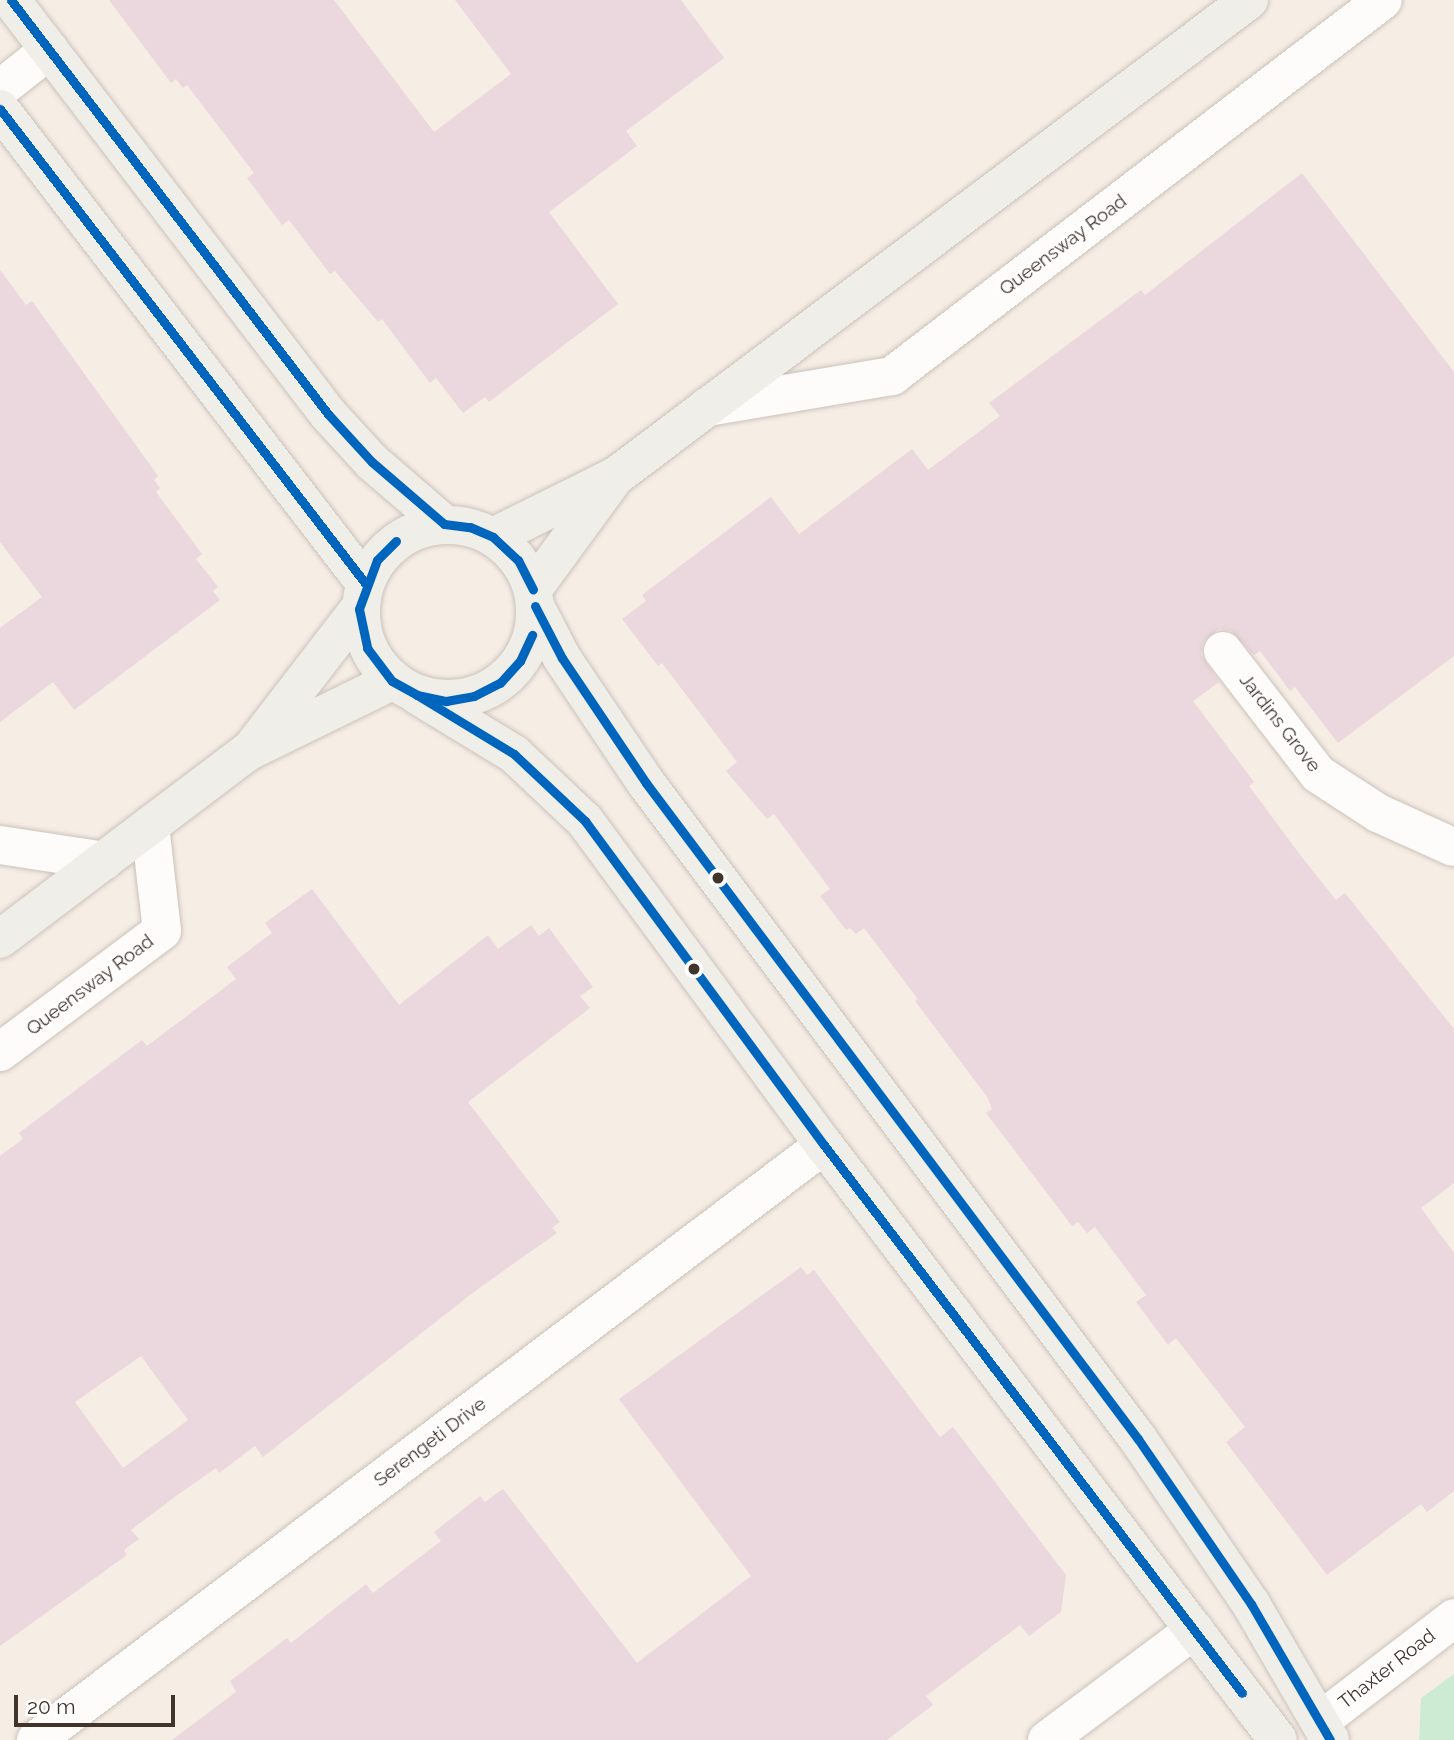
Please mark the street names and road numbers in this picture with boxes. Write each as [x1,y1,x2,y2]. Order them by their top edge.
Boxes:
street label: Queensway Road [995,190,1131,300]
street label: Jardins Grove [1234,669,1326,777]
street label: Queensway Road [22,930,158,1040]
street label: Serengeti Drive [369,1392,491,1492]
street label: Thaxter Road [1334,1624,1440,1714]

